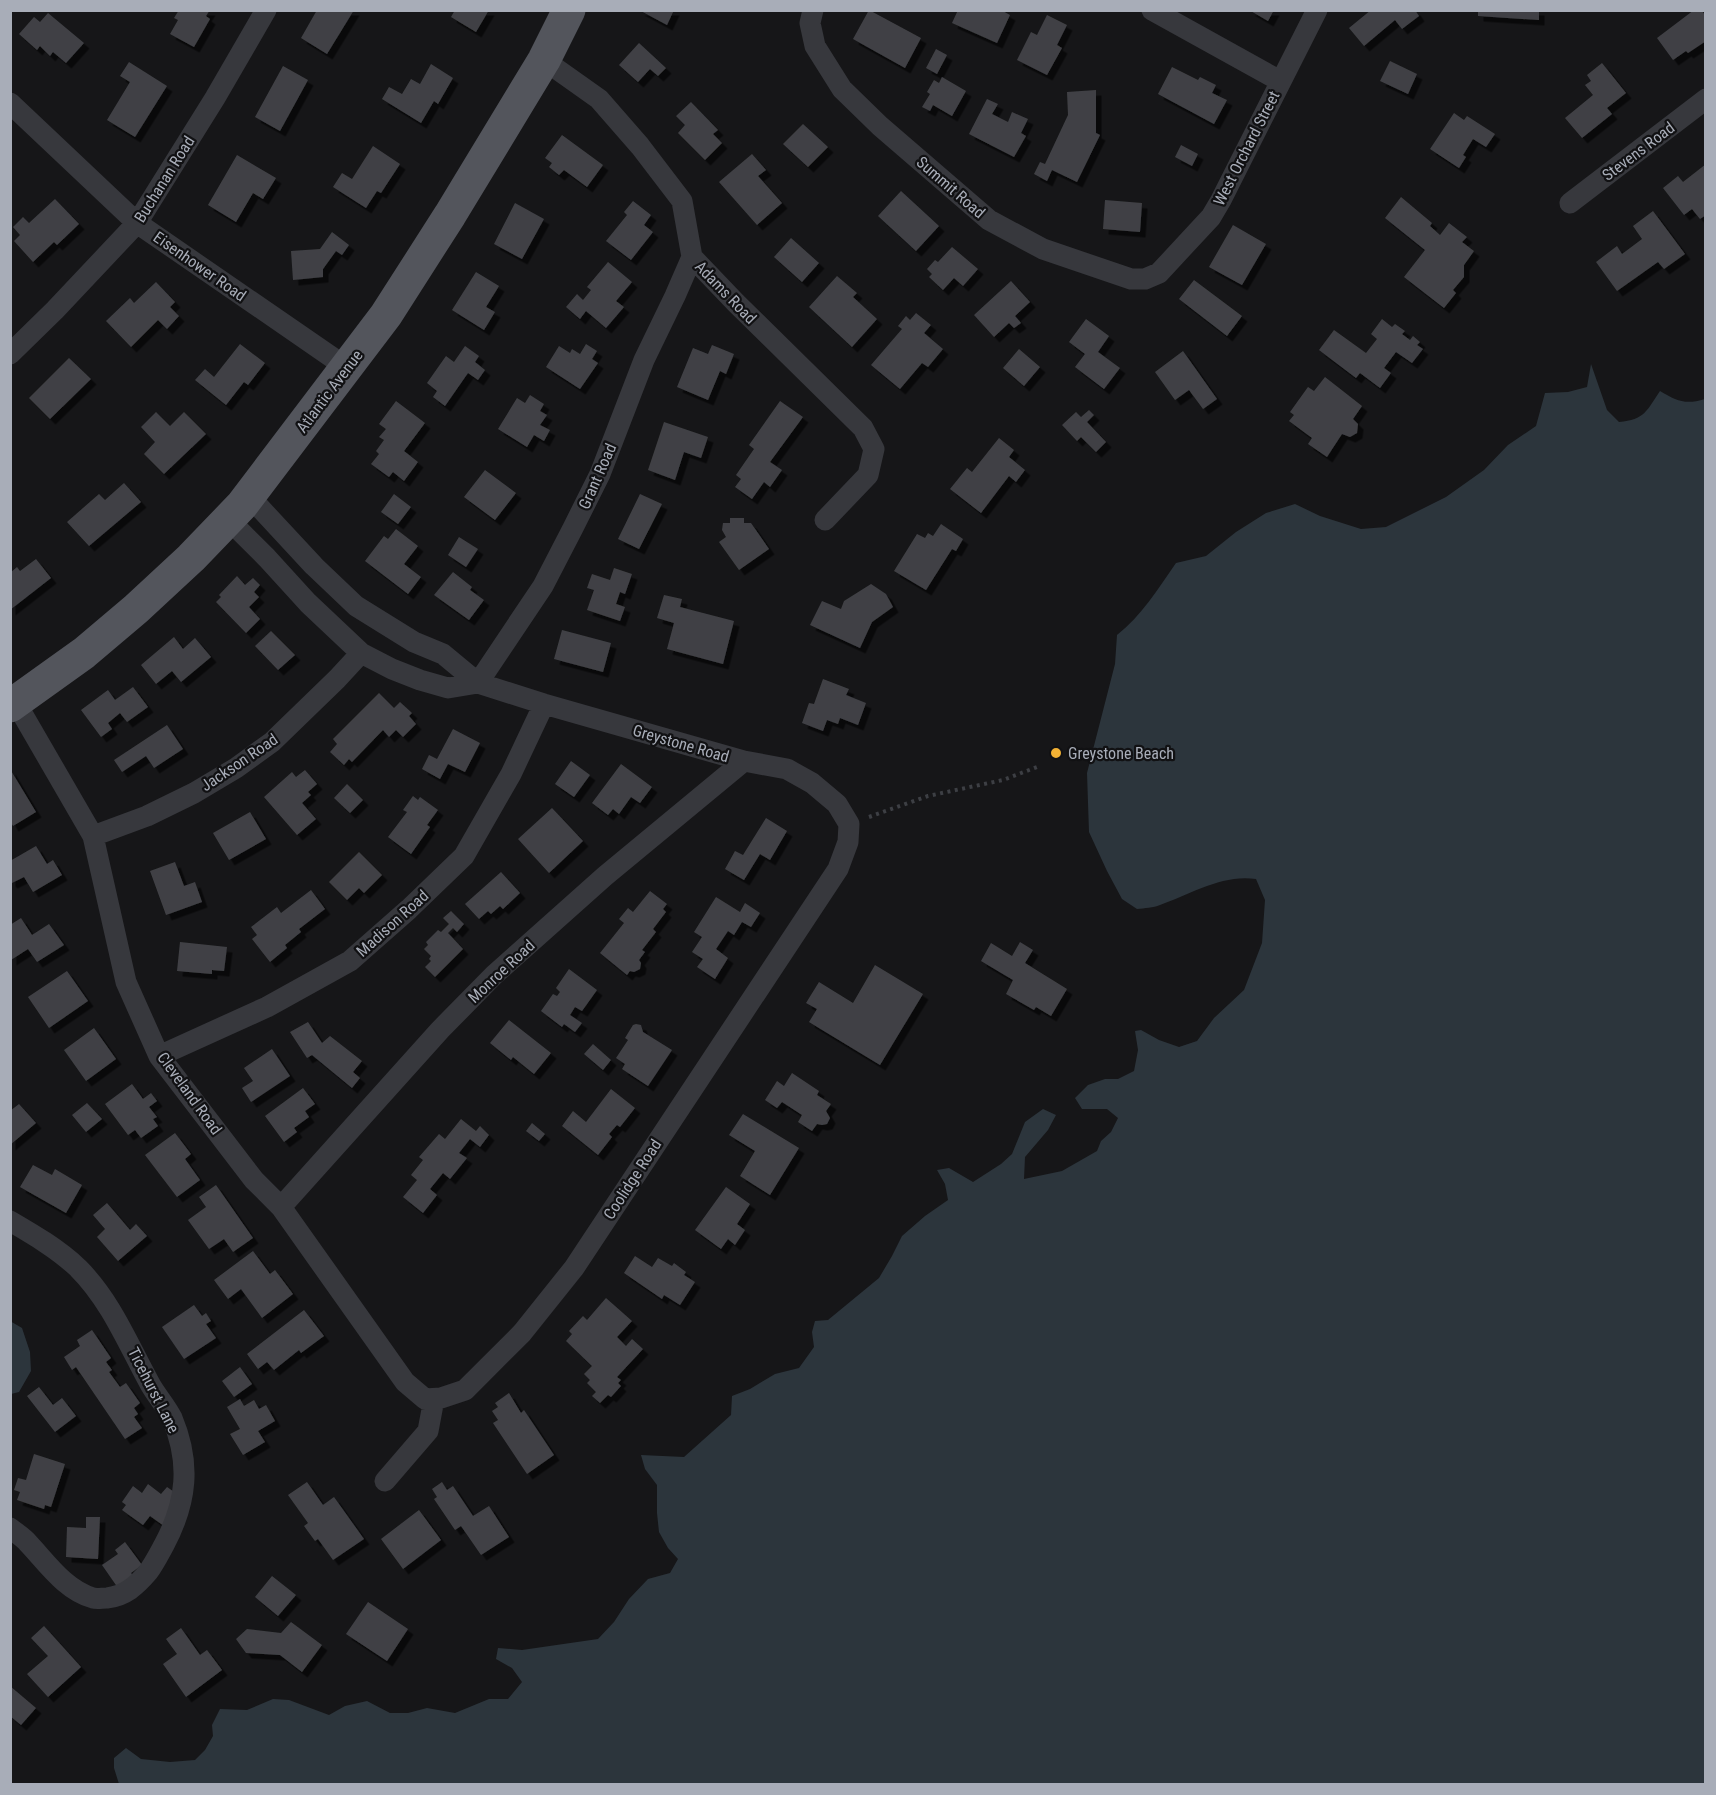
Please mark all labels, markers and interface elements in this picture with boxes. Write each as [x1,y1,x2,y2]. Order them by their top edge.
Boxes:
street label: West Orchard Street [1209,88,1284,209]
street label: Stevens Road [1598,118,1678,185]
street label: Buchanan Road [130,133,199,226]
street label: Summit Road [913,153,989,222]
street label: Eisenhower Road [150,228,250,305]
street label: Adams Road [691,257,760,328]
street label: Atlantic Avenue [292,346,367,436]
street label: Grant Road [575,440,620,512]
street label: Greystone Road [631,721,731,766]
street label: Jackson Road [197,730,281,795]
place label: Greystone Beach [1068,744,1174,763]
marker: Greystone Beach [1049,746,1063,760]
street label: Madison Road [352,886,432,961]
street label: Monroe Road [464,936,539,1007]
street label: Cleveland Road [153,1048,226,1138]
street label: Coolidge Road [600,1136,665,1223]
street label: Ticehurst Lane [124,1344,183,1436]

